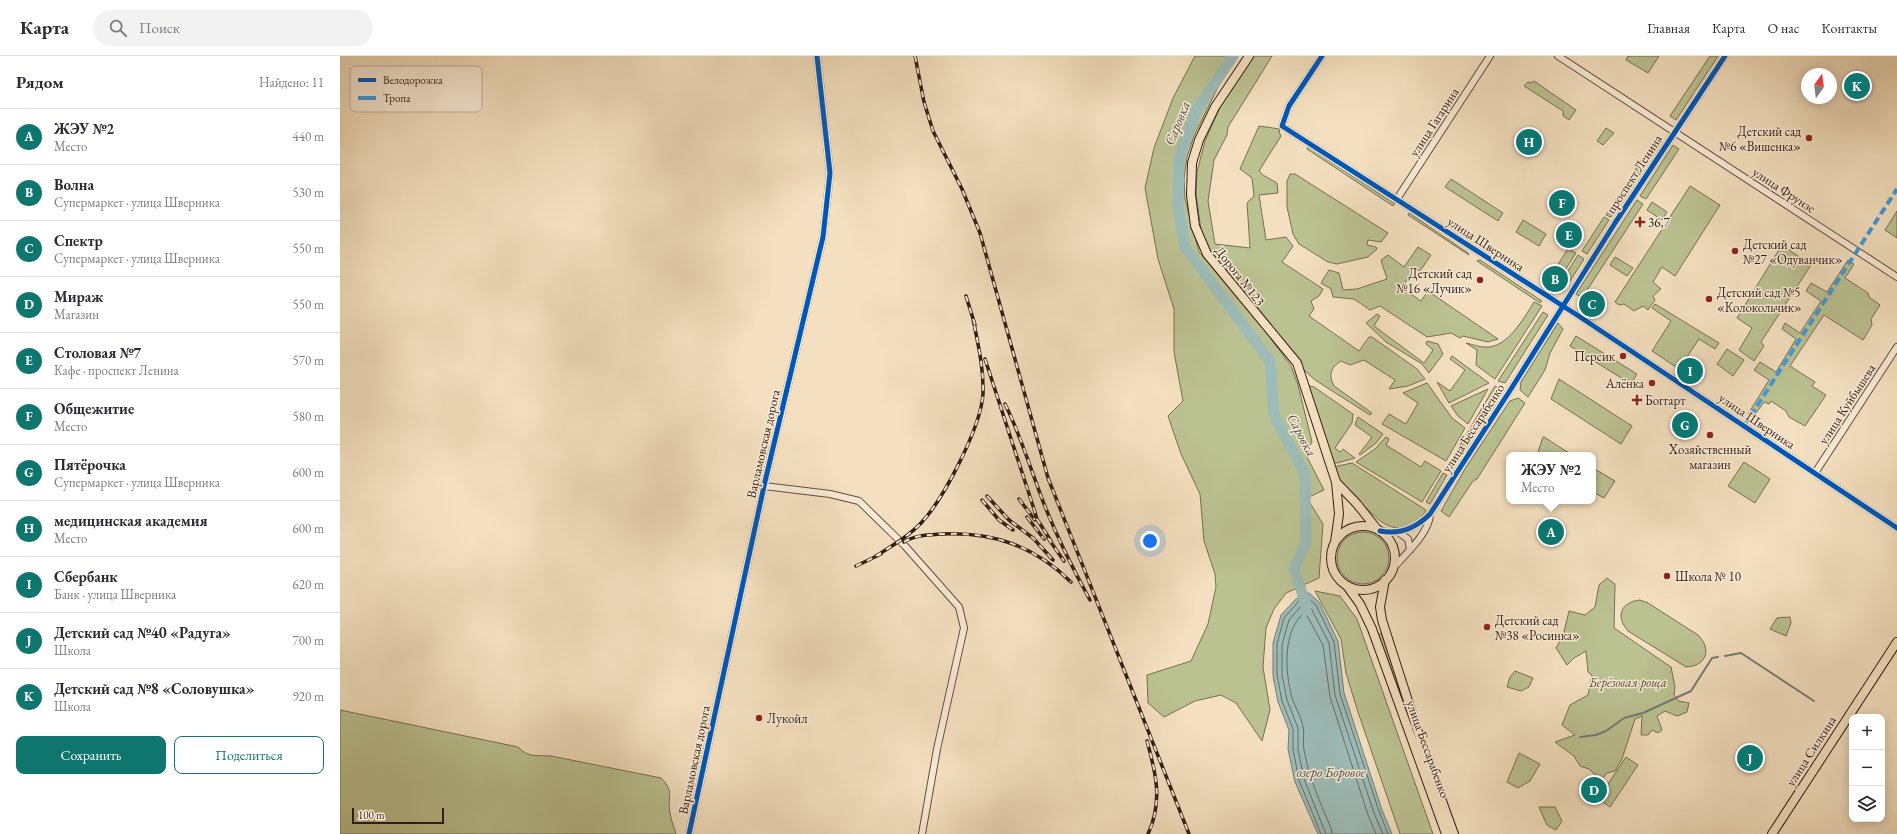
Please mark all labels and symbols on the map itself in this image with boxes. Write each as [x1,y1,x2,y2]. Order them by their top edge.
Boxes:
legend [350,66,482,112]
north arrow [1801,68,1837,104]
pin: K [1844,71,1870,101]
text: Велодорожка [383,73,443,87]
street label: улица Гагарина [1405,84,1463,160]
text: Тропа [383,91,411,105]
water label: Саровка [1160,98,1194,148]
place label: Детский сад №6 «Вишенка» [1719,123,1801,155]
pin: H [1516,127,1542,157]
street label: проспект Ленина [1602,131,1666,217]
marker: Детский сад №6 «Вишенка» [1804,133,1814,143]
street label: улица Фрунзе [1749,163,1819,217]
pin: F [1549,188,1575,218]
street label: улица Шверника [1444,213,1528,276]
place label: 36,7 [1648,214,1670,231]
marker: 36,7 [1635,217,1645,227]
pin: E [1556,220,1582,250]
place label: Детский сад №27 «Одуванчик» [1743,236,1842,268]
street label: Дорога №123 [1211,243,1269,309]
marker: Детский сад №27 «Одуванчик» [1730,246,1740,256]
pin: B [1542,264,1568,294]
place label: Детский сад №16 «Лучик» [1396,265,1472,297]
marker: Детский сад №16 «Лучик» [1475,275,1485,285]
place label: Детский сад №5 «Колокольчик» [1717,284,1802,316]
pin: C [1579,289,1605,319]
marker: Детский сад №5 «Колокольчик» [1704,294,1714,304]
place label: Персик [1574,348,1616,365]
marker: Персик [1618,351,1628,361]
pin: I [1677,356,1703,386]
street label: улица Куйбышева [1815,360,1880,447]
place label: Алёнка [1605,375,1645,392]
marker: Алёнка [1647,378,1657,388]
street label: улица Бессарабенко [1438,380,1508,476]
street label: Варламовская дорога [742,387,784,500]
street label: улица Шверника [1716,389,1799,453]
place label: Боггарт [1645,392,1686,409]
marker: Боггарт [1632,395,1642,405]
water label: Саровка [1283,410,1321,460]
pin: G [1672,410,1698,440]
marker: Хозяйственный магазин [1705,430,1715,440]
place label: Хозяйственный магазин [1668,441,1751,473]
pin: A [1538,517,1564,547]
your location [1140,531,1160,551]
place label: Школа № 10 [1675,568,1741,585]
marker: Школа № 10 [1662,571,1672,581]
place label: Детский сад №38 «Росинка» [1495,612,1580,644]
marker: Детский сад №38 «Росинка» [1482,622,1492,632]
park label: Берёзовая роща [1588,674,1667,691]
street label: улица Бессарабенко [1402,698,1454,800]
street label: Варламовская дорога [674,703,714,816]
place label: Лукойл [767,710,807,727]
street label: улица Силкина [1782,712,1840,789]
marker: Лукойл [754,713,764,723]
pin: J [1737,743,1763,773]
water label: озеро Боровое [1296,763,1366,781]
pin: D [1581,775,1607,805]
scale bar [352,806,444,825]

